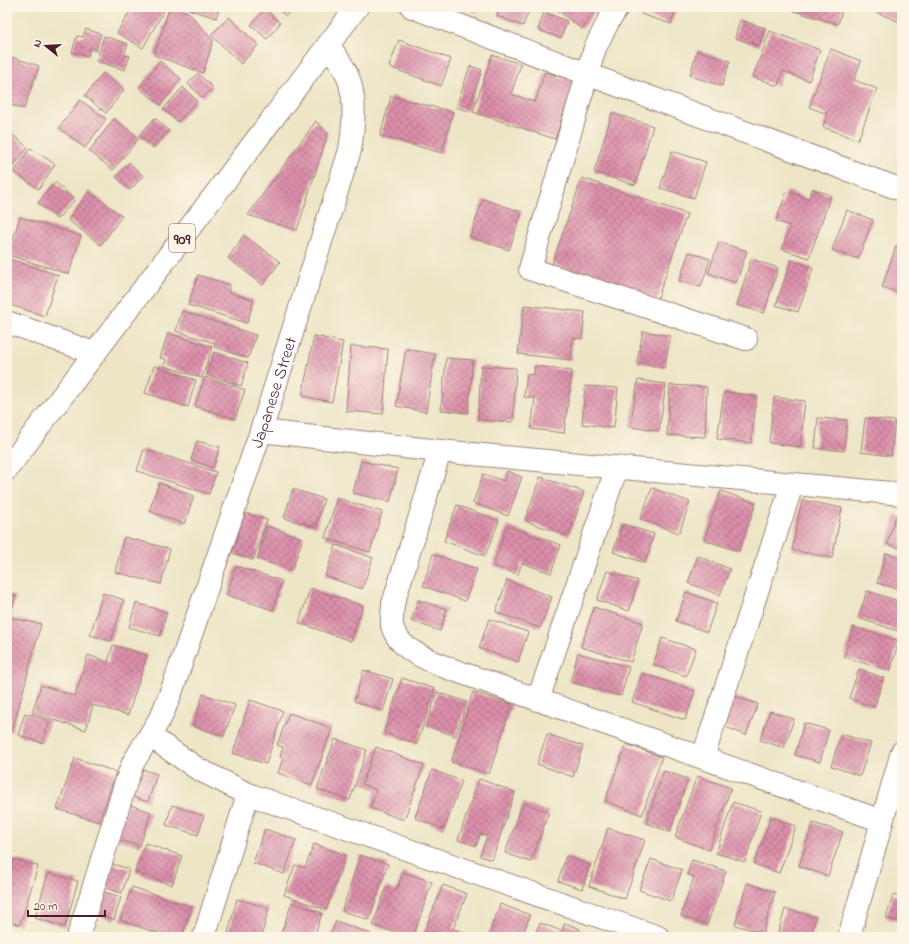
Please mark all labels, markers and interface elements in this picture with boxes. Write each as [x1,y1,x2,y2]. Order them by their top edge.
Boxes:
north arrow [26,26,66,66]
text: N [29,37,46,49]
road number: 909 [169,224,195,252]
street label: Japanese Street [245,334,304,452]
scale bar [28,892,105,918]
text: 20 m [34,898,57,916]

